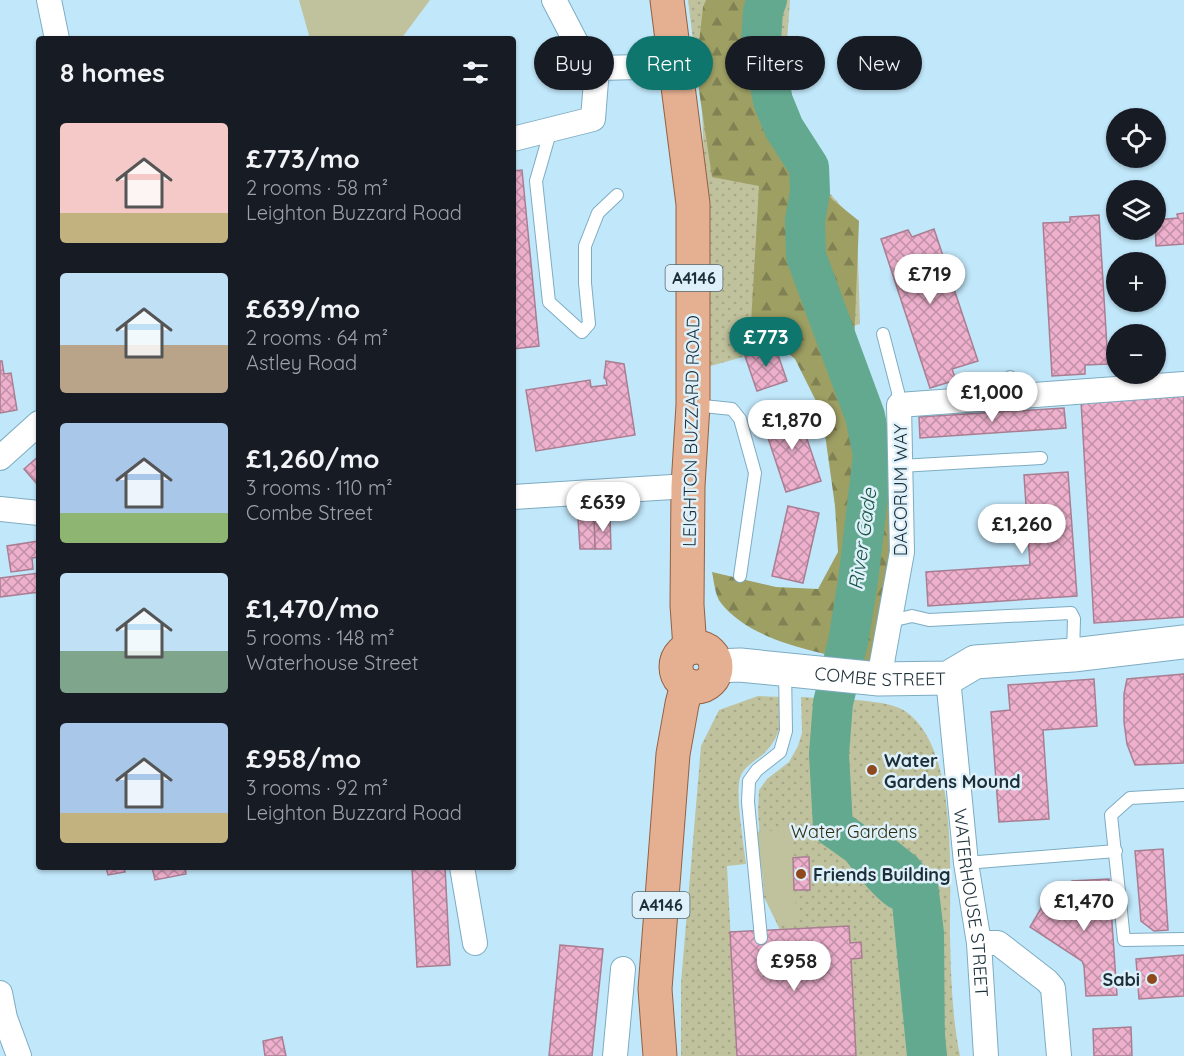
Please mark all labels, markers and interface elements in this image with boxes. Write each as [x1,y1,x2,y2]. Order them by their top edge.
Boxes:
chip: Buy [534,36,614,90]
chip: Rent [626,36,713,90]
chip: Filters [725,36,825,90]
chip: New [837,36,922,90]
text: 8 homes [60,56,165,89]
icon: filters [459,56,492,89]
map controls [1106,108,1166,384]
button: locate [1106,108,1166,168]
text: £773/mo [246,142,360,175]
icon: home [108,147,180,219]
text: 2 rooms · 58 m² [246,175,388,200]
button: layers [1106,180,1166,240]
text: Leighton Buzzard Road [246,200,462,225]
button: + [1106,252,1166,312]
pin: £719 [894,254,966,305]
text: £719 [908,261,952,286]
road number: A4146 [666,265,722,291]
text: £639/mo [246,292,360,325]
icon: home [108,297,180,369]
street label: LEIGHTON BUZZARD ROAD [677,315,705,547]
pin: £773 [730,317,802,368]
text: £773 [743,324,789,349]
button: − [1106,324,1166,384]
text: 2 rooms · 64 m² [246,325,388,350]
text: Astley Road [246,350,357,375]
pin: £1,000 [943,372,1041,423]
text: £1,000 [961,379,1023,404]
pin: £1,870 [743,400,841,451]
text: £1,870 [762,407,822,432]
street label: DACORUM WAY [889,424,912,556]
text: £1,260/mo [246,442,380,475]
icon: home [108,447,180,519]
text: 3 rooms · 110 m² [246,475,393,500]
pin: £639 [567,482,639,533]
water label: River Gade [842,486,882,591]
text: £639 [580,489,626,514]
text: Combe Street [246,500,373,525]
pin: £1,260 [973,504,1071,555]
text: £1,260 [992,511,1052,536]
text: £1,470/mo [246,592,379,625]
icon: home [108,597,180,669]
text: 5 rooms · 148 m² [246,625,395,650]
text: Waterhouse Street [246,650,419,675]
street label: COMBE STREET [814,661,946,691]
text: £958/mo [246,742,361,775]
icon: home [108,747,180,819]
place label: Water Gardens Mound [884,749,1020,793]
marker: Water Gardens Mound [865,763,879,777]
text: 3 rooms · 92 m² [246,775,388,800]
text: Leighton Buzzard Road [246,800,462,825]
street label: WATERHOUSE STREET [949,807,994,998]
park label: Water Gardens [791,820,917,843]
place label: Friends Building [813,863,950,886]
marker: Friends Building [794,867,808,881]
pin: £1,470 [1035,881,1133,932]
text: £1,470 [1054,888,1114,913]
road number: A4146 [632,892,690,918]
pin: £958 [758,941,830,992]
text: £958 [771,948,817,973]
place label: Sabi [1102,968,1140,991]
marker: Sabi [1145,972,1159,986]

